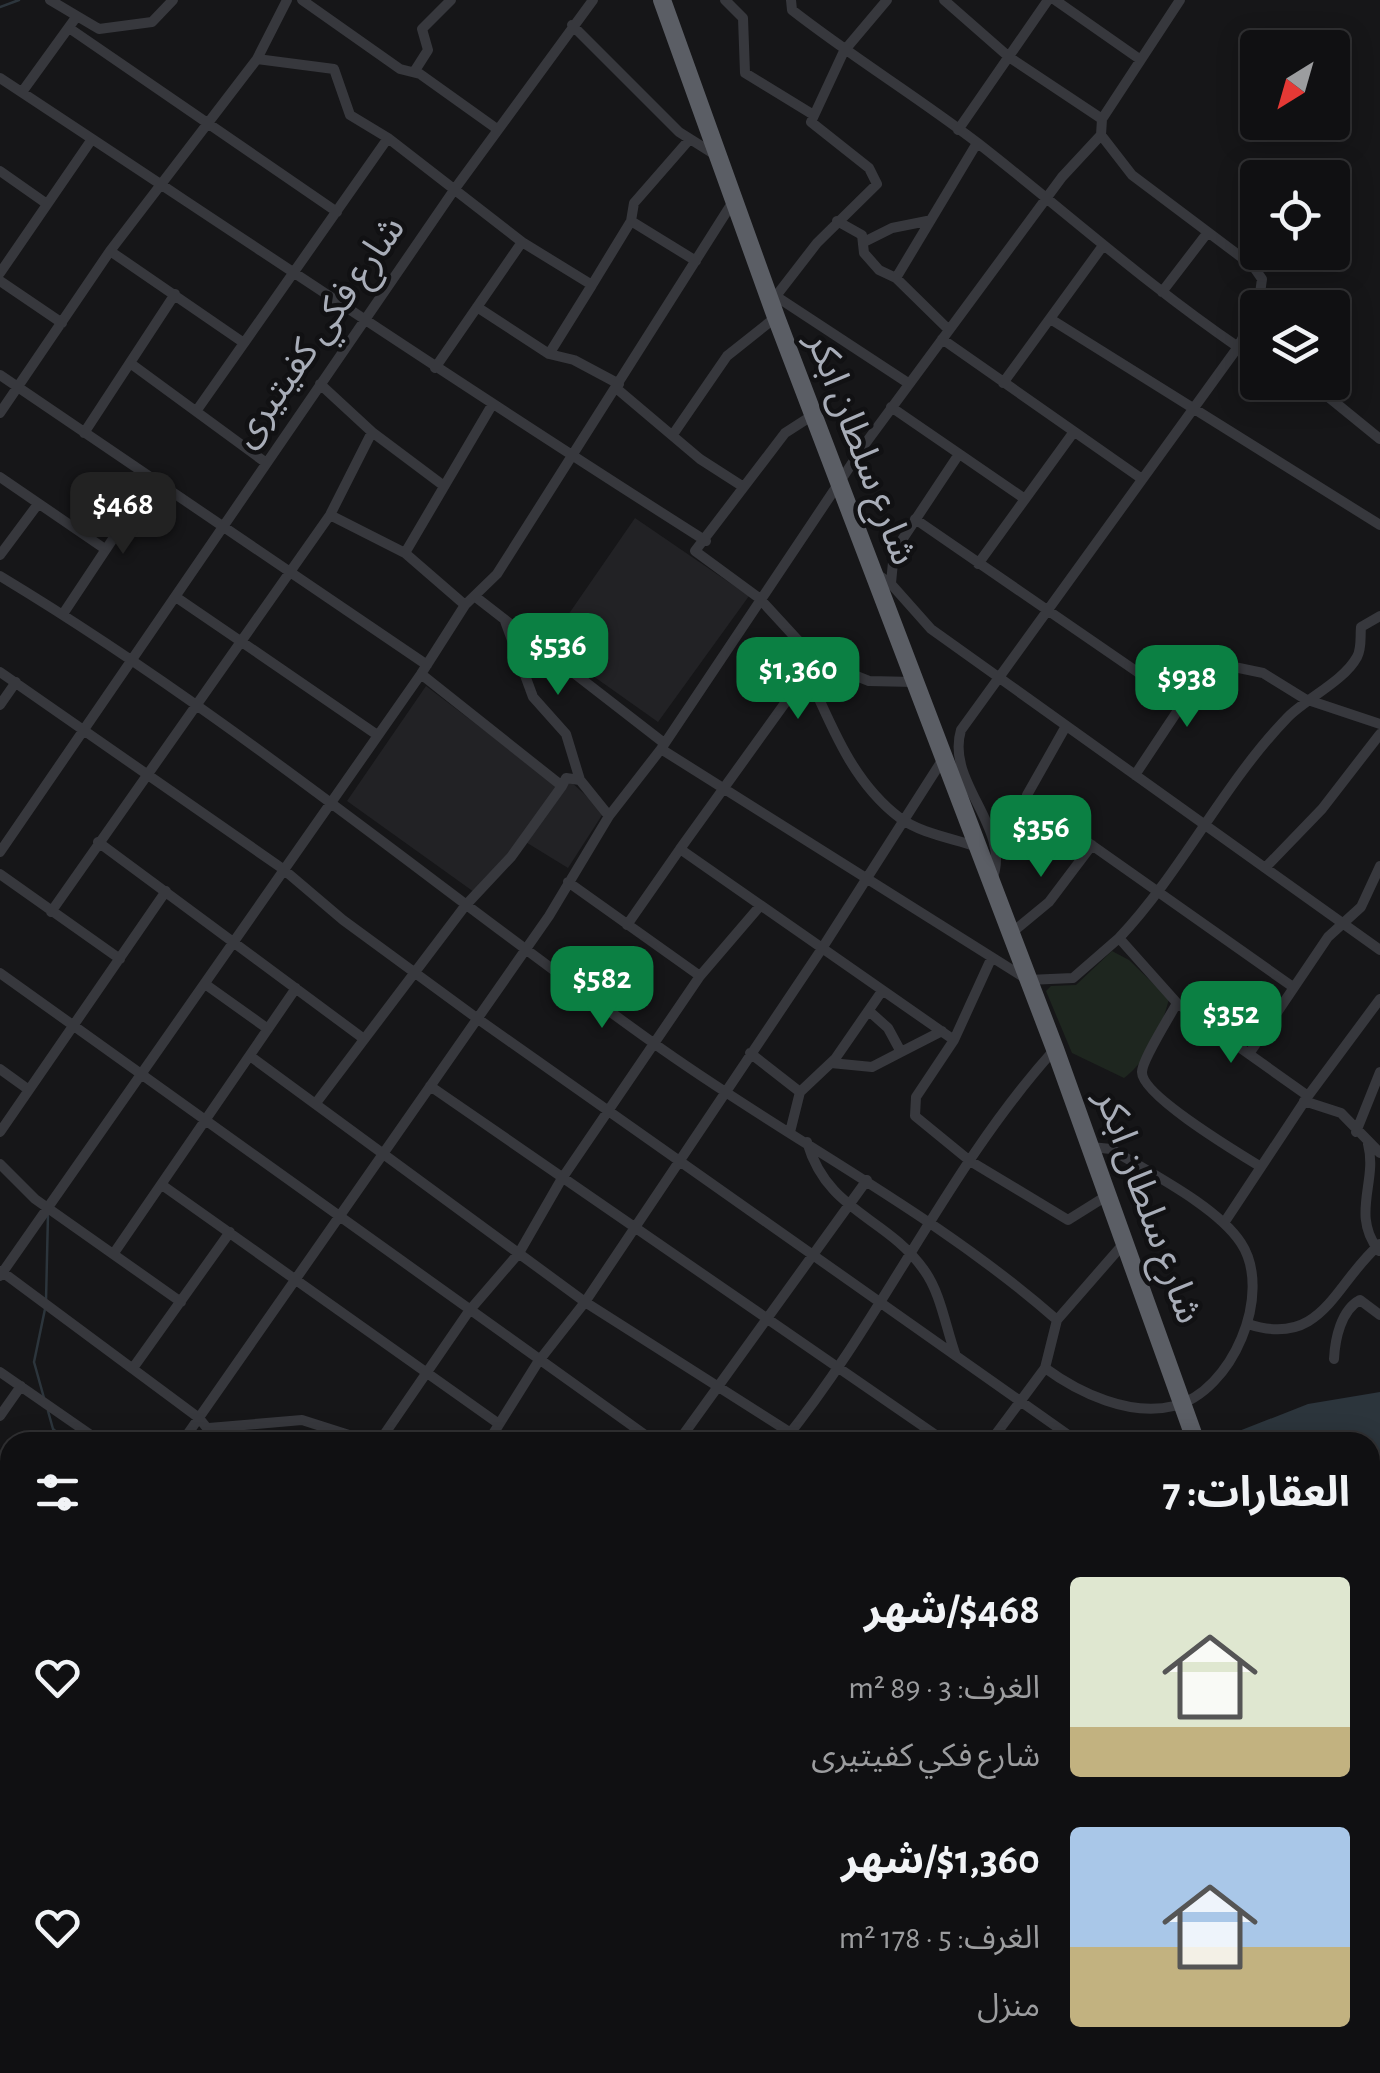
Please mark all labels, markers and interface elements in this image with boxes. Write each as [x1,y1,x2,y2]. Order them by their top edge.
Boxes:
north arrow [1240,30,1350,140]
map controls [1240,30,1350,400]
button: locate [1240,160,1350,270]
street label: شارع فكي كفيتيرى [225,210,419,459]
button: layers [1240,290,1350,400]
street label: شارع سلطان ابكر [792,327,923,573]
pin: $468 [64,472,182,557]
text: $468 [92,488,154,520]
pin: $536 [499,613,617,698]
text: $536 [529,629,587,661]
pin: $1,360 [717,637,879,722]
pin: $938 [1128,645,1246,730]
text: $1,360 [758,653,838,685]
text: $938 [1157,661,1217,693]
pin: $356 [982,795,1100,880]
text: $356 [1012,811,1070,843]
pin: $582 [543,946,661,1031]
text: $582 [572,962,632,994]
pin: $352 [1172,981,1290,1066]
text: $352 [1202,997,1260,1029]
street label: شارع سلطان ابكر [1081,1084,1208,1331]
icon: filters [30,1465,85,1520]
text: العقارات: 7 [1163,1472,1350,1514]
text: $468/شهر [864,1589,1040,1631]
icon: home [1150,1617,1270,1737]
icon: heart [30,1650,85,1705]
text: الغرف: 3 · 89 m² [848,1672,1040,1704]
text: شارع فكي كفيتيرى [811,1740,1040,1772]
text: $1,360/شهر [841,1839,1040,1881]
icon: home [1150,1867,1270,1987]
icon: heart [30,1900,85,1955]
text: الغرف: 5 · 178 m² [839,1922,1040,1954]
text: منزل [977,1990,1040,2022]

